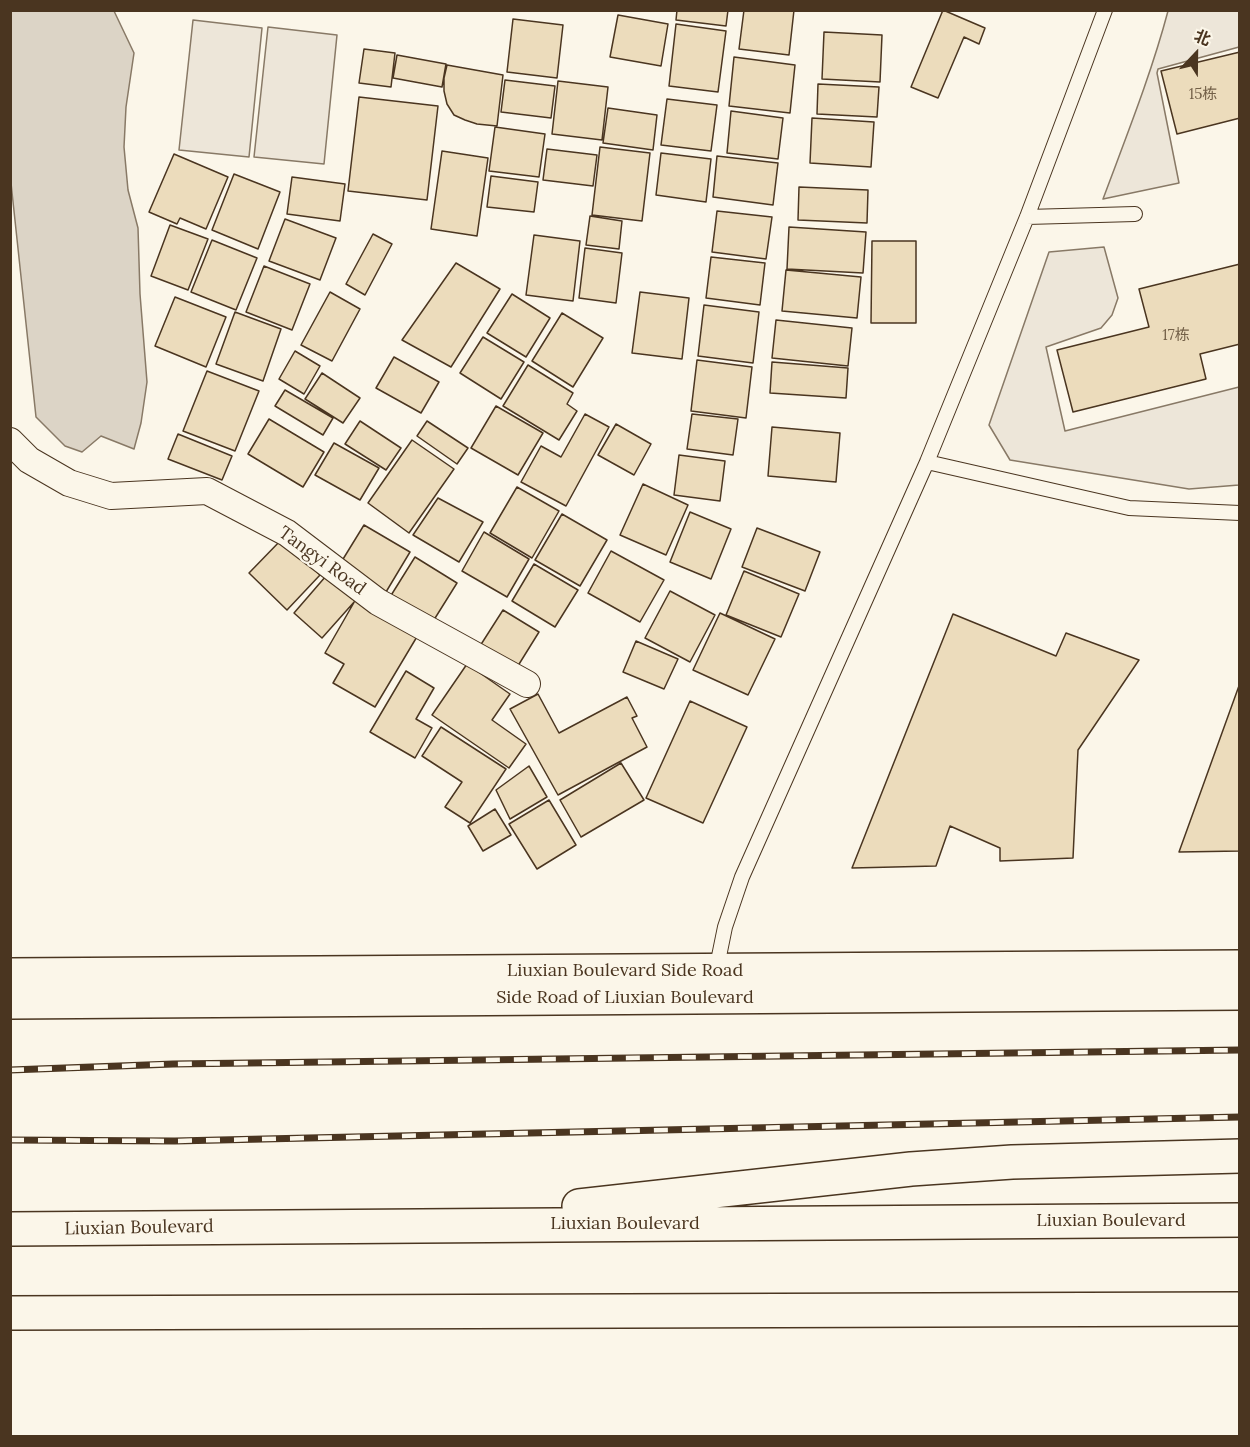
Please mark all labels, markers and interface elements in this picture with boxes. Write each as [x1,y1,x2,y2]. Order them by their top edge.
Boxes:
north arrow [1166,24,1226,84]
text: 北 [1192,25,1214,50]
house number: 15栋 [1189,86,1217,104]
house number: 17栋 [1162,327,1190,345]
street label: Tangyi Road [274,522,370,600]
street label: Liuxian Boulevard Side Road [507,960,743,982]
street label: Side Road of Liuxian Boulevard [496,987,754,1009]
street label: Liuxian Boulevard [1036,1210,1186,1232]
street label: Liuxian Boulevard [550,1213,700,1235]
street label: Liuxian Boulevard [64,1216,214,1240]

